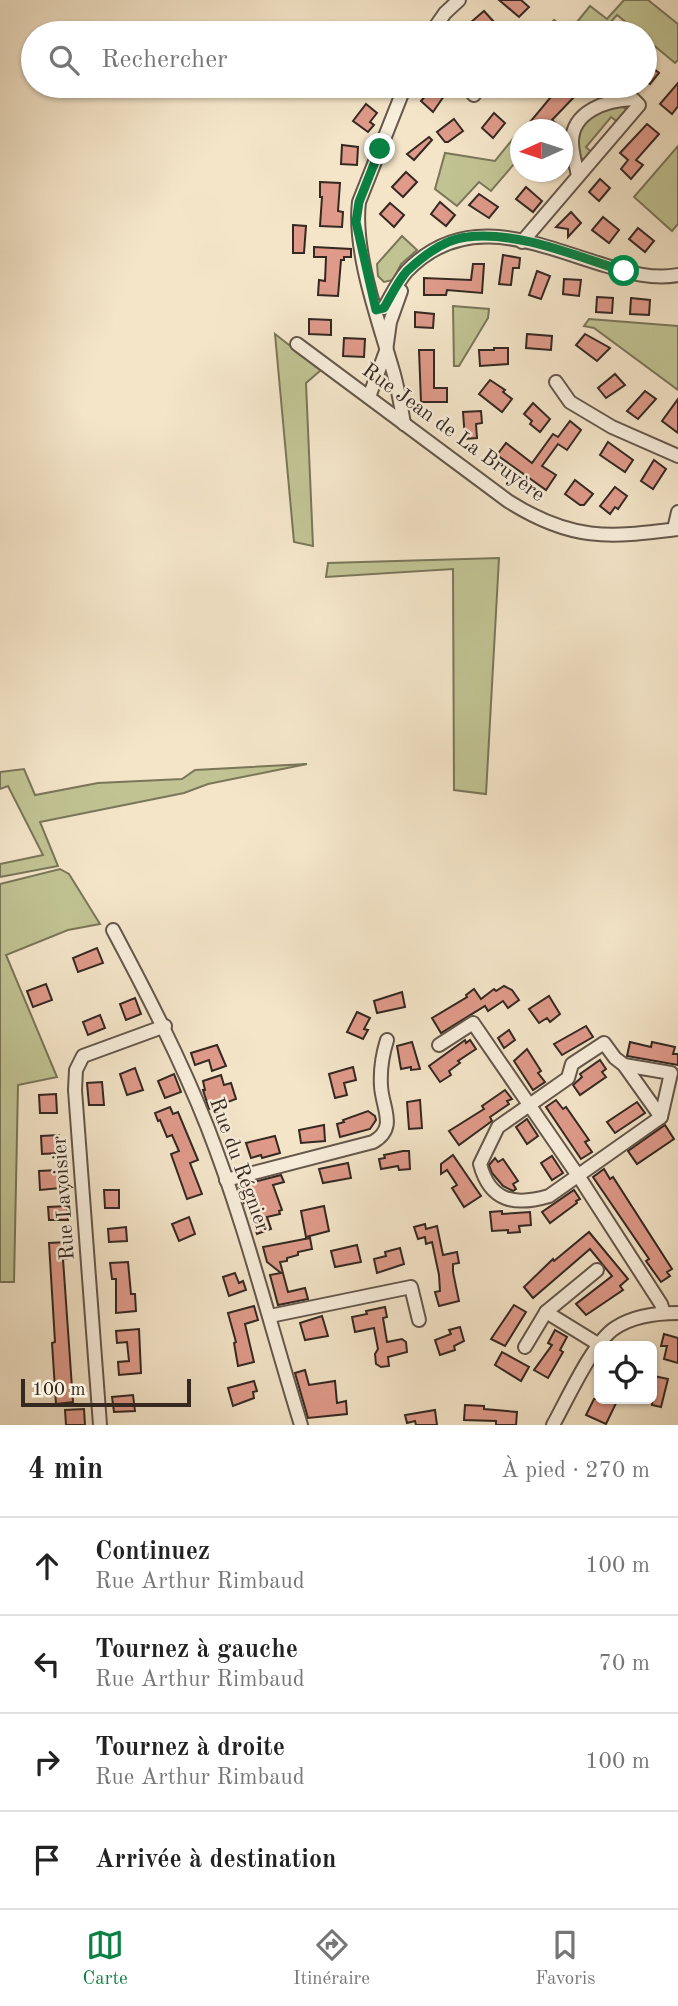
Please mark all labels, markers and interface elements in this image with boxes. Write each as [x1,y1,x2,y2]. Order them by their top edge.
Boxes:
search box [21,21,657,98]
icon: search [45,41,83,79]
text: Rechercher [101,47,228,73]
north arrow [510,119,573,182]
route end [364,133,395,164]
route start [608,255,639,286]
street label: Rue Jean de La Bruyère [358,360,548,506]
street label: Rue du Régnier [205,1095,273,1235]
street label: Rue Lavoisier [49,1135,79,1261]
map controls [594,1341,657,1404]
button: locate [594,1341,657,1404]
scale bar [21,1376,191,1408]
text: 100 m [32,1381,85,1400]
text: 4 min [28,1455,103,1485]
text: À pied · 270 m [501,1459,650,1482]
text: Continuez [95,1539,210,1565]
icon: ahead [28,1547,66,1585]
text: 100 m [585,1554,650,1577]
text: Rue Arthur Rimbaud [95,1570,305,1593]
text: Tournez à gauche [95,1637,298,1663]
icon: left [28,1645,66,1683]
text: 70 m [599,1652,650,1675]
text: Rue Arthur Rimbaud [95,1668,305,1691]
text: Tournez à droite [95,1735,285,1761]
icon: right [28,1743,66,1781]
text: 100 m [585,1750,650,1773]
text: Rue Arthur Rimbaud [95,1766,305,1789]
icon: arrive [28,1841,66,1879]
text: Arrivée à destination [95,1847,337,1873]
tab: Carte [83,1926,128,1991]
tab: Itinéraire [293,1926,370,1991]
tab: Favoris [535,1926,595,1991]

